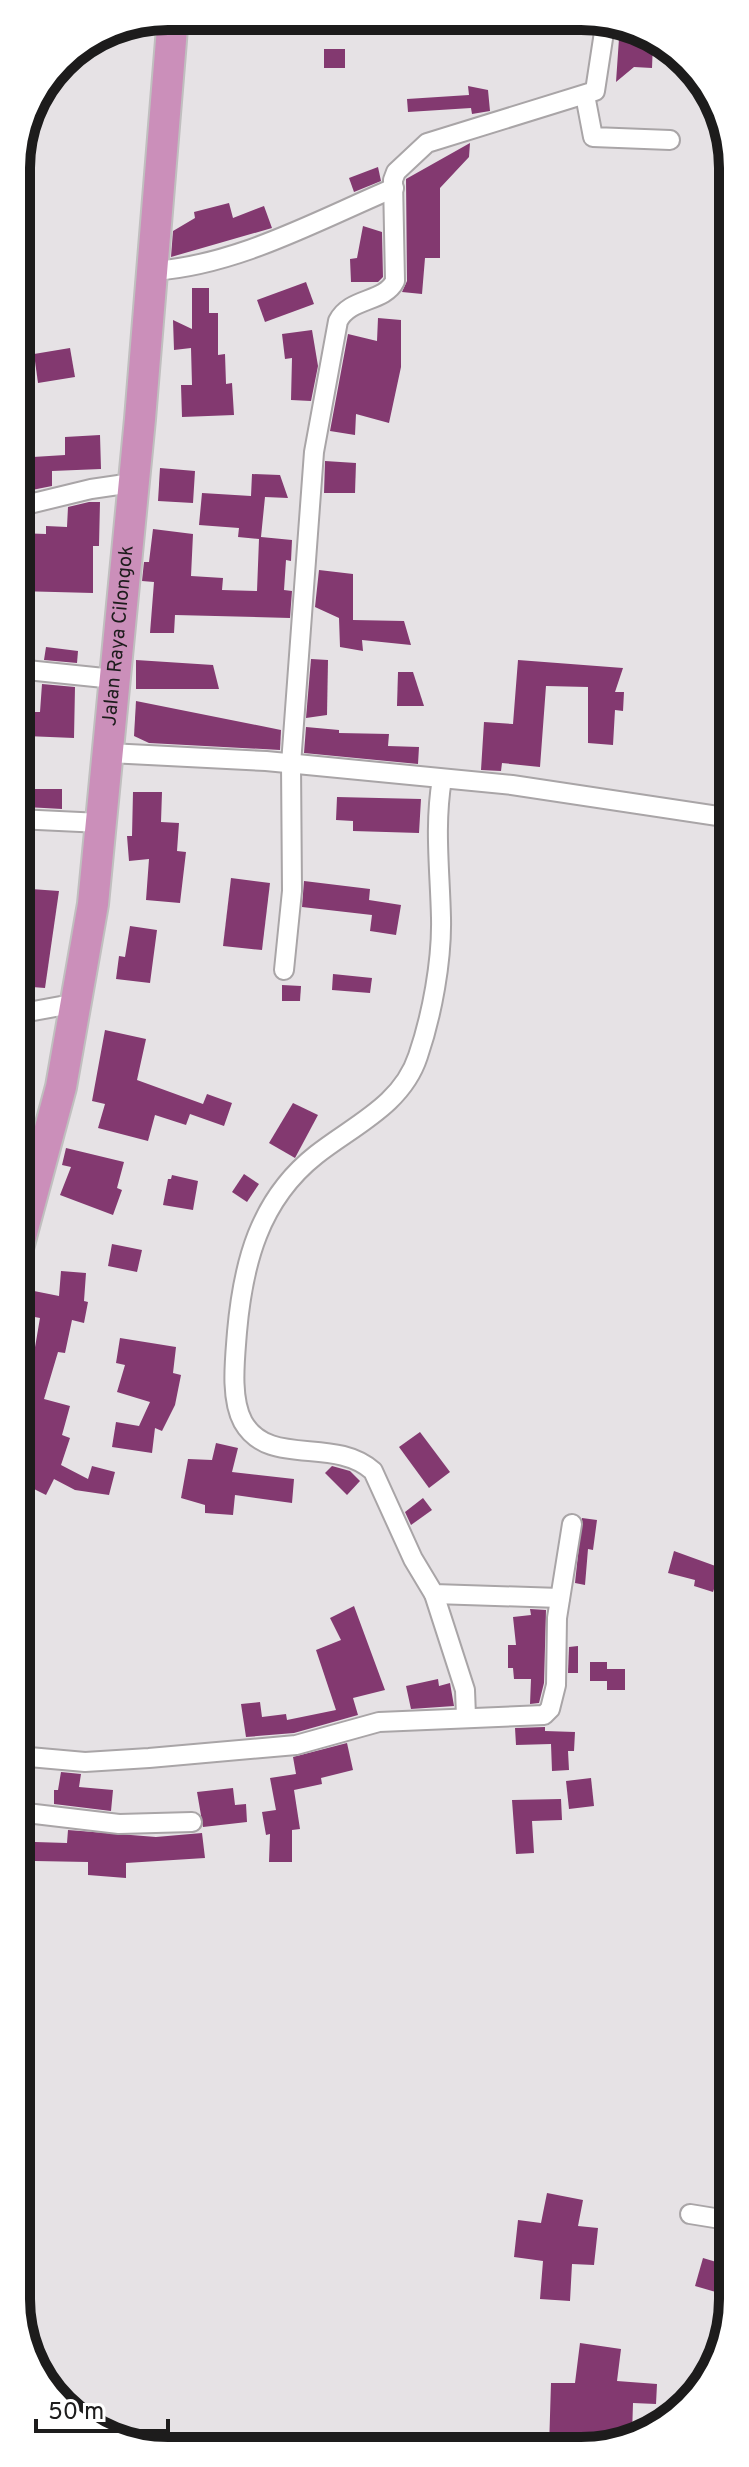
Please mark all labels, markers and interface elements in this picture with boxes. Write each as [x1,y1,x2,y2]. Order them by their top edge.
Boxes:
street label: Jalan Raya Cilongok [97,544,141,727]
scale bar [36,2383,168,2433]
text: 50 m [48,2398,104,2428]

